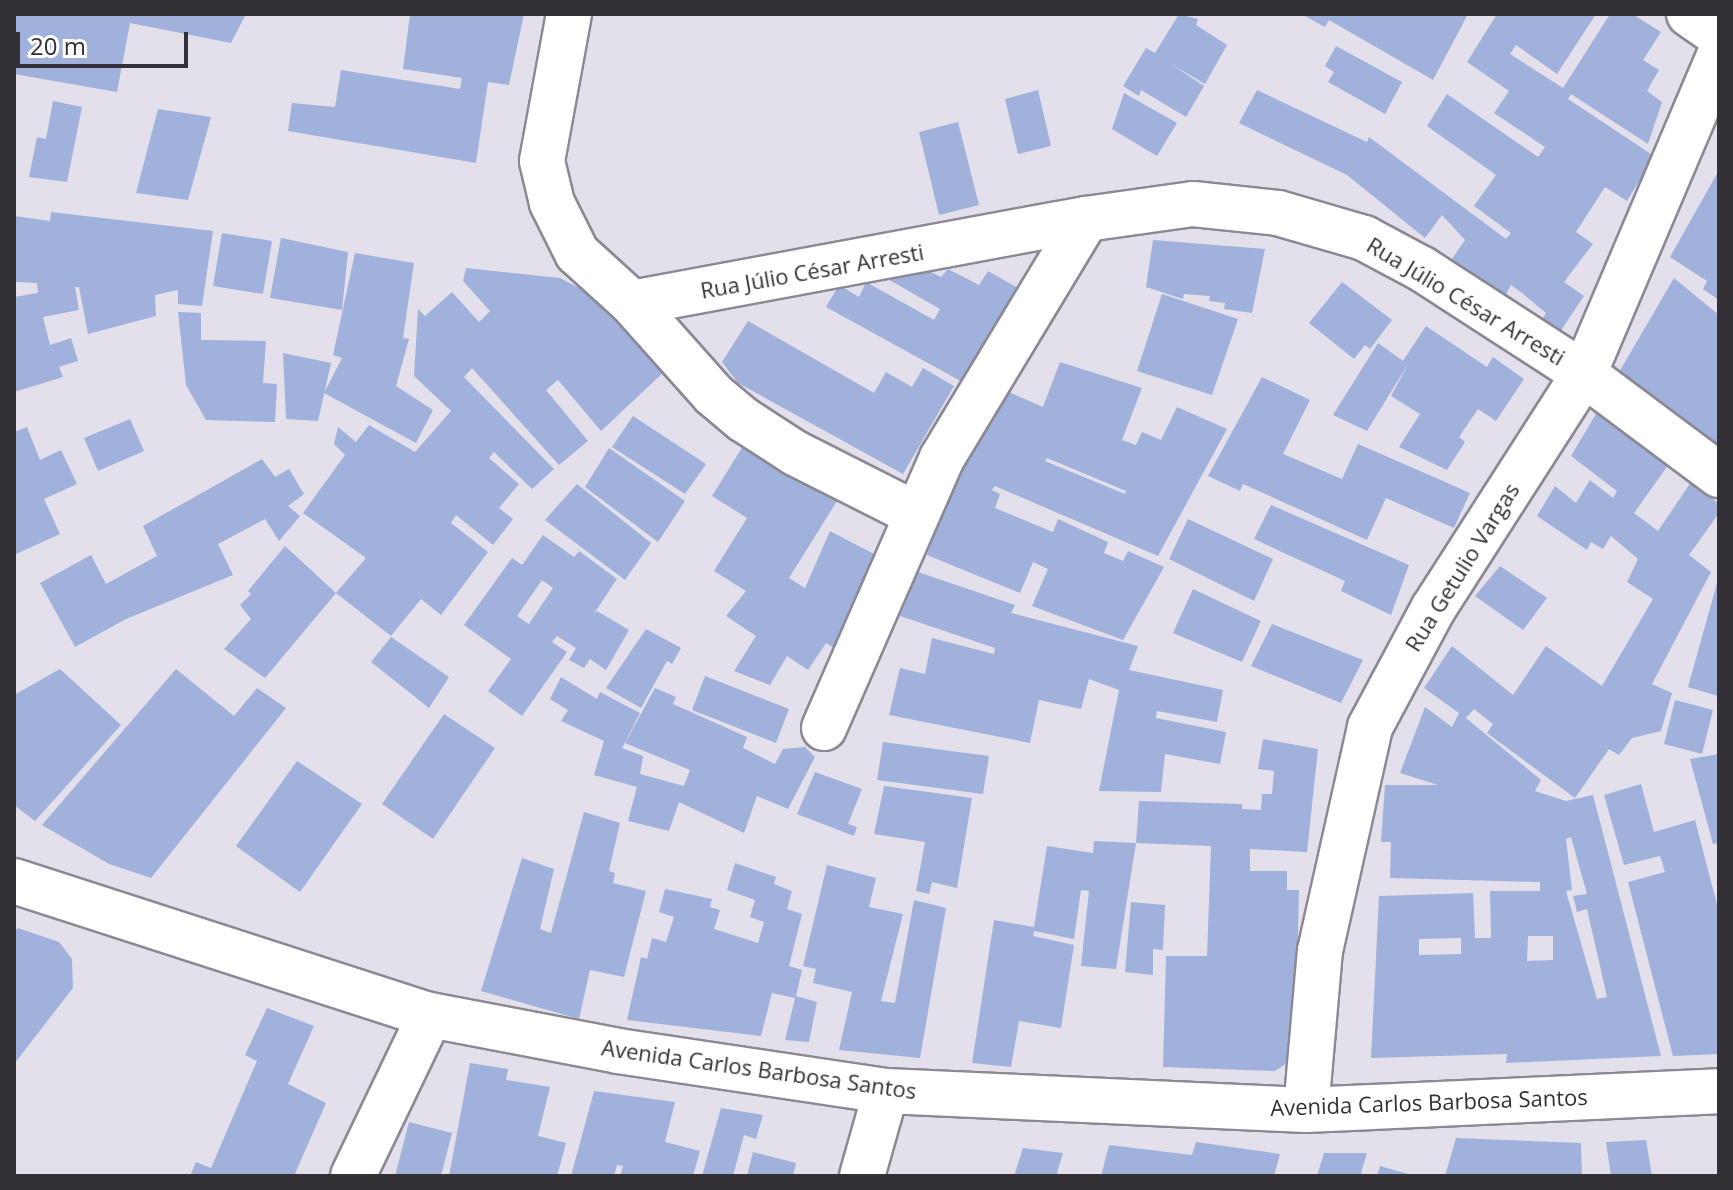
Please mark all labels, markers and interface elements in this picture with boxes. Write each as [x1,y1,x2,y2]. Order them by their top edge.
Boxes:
scale bar [20,16,192,66]
text: 20 m [30,29,86,62]
street label: Rua Júlio César Arresti [1362,231,1570,371]
street label: Rua Júlio César Arresti [698,238,926,304]
street label: Rua Getulio Vargas [1399,478,1525,656]
street label: Avenida Carlos Barbosa Santos [600,1034,918,1104]
street label: Avenida Carlos Barbosa Santos [1270,1083,1588,1121]

